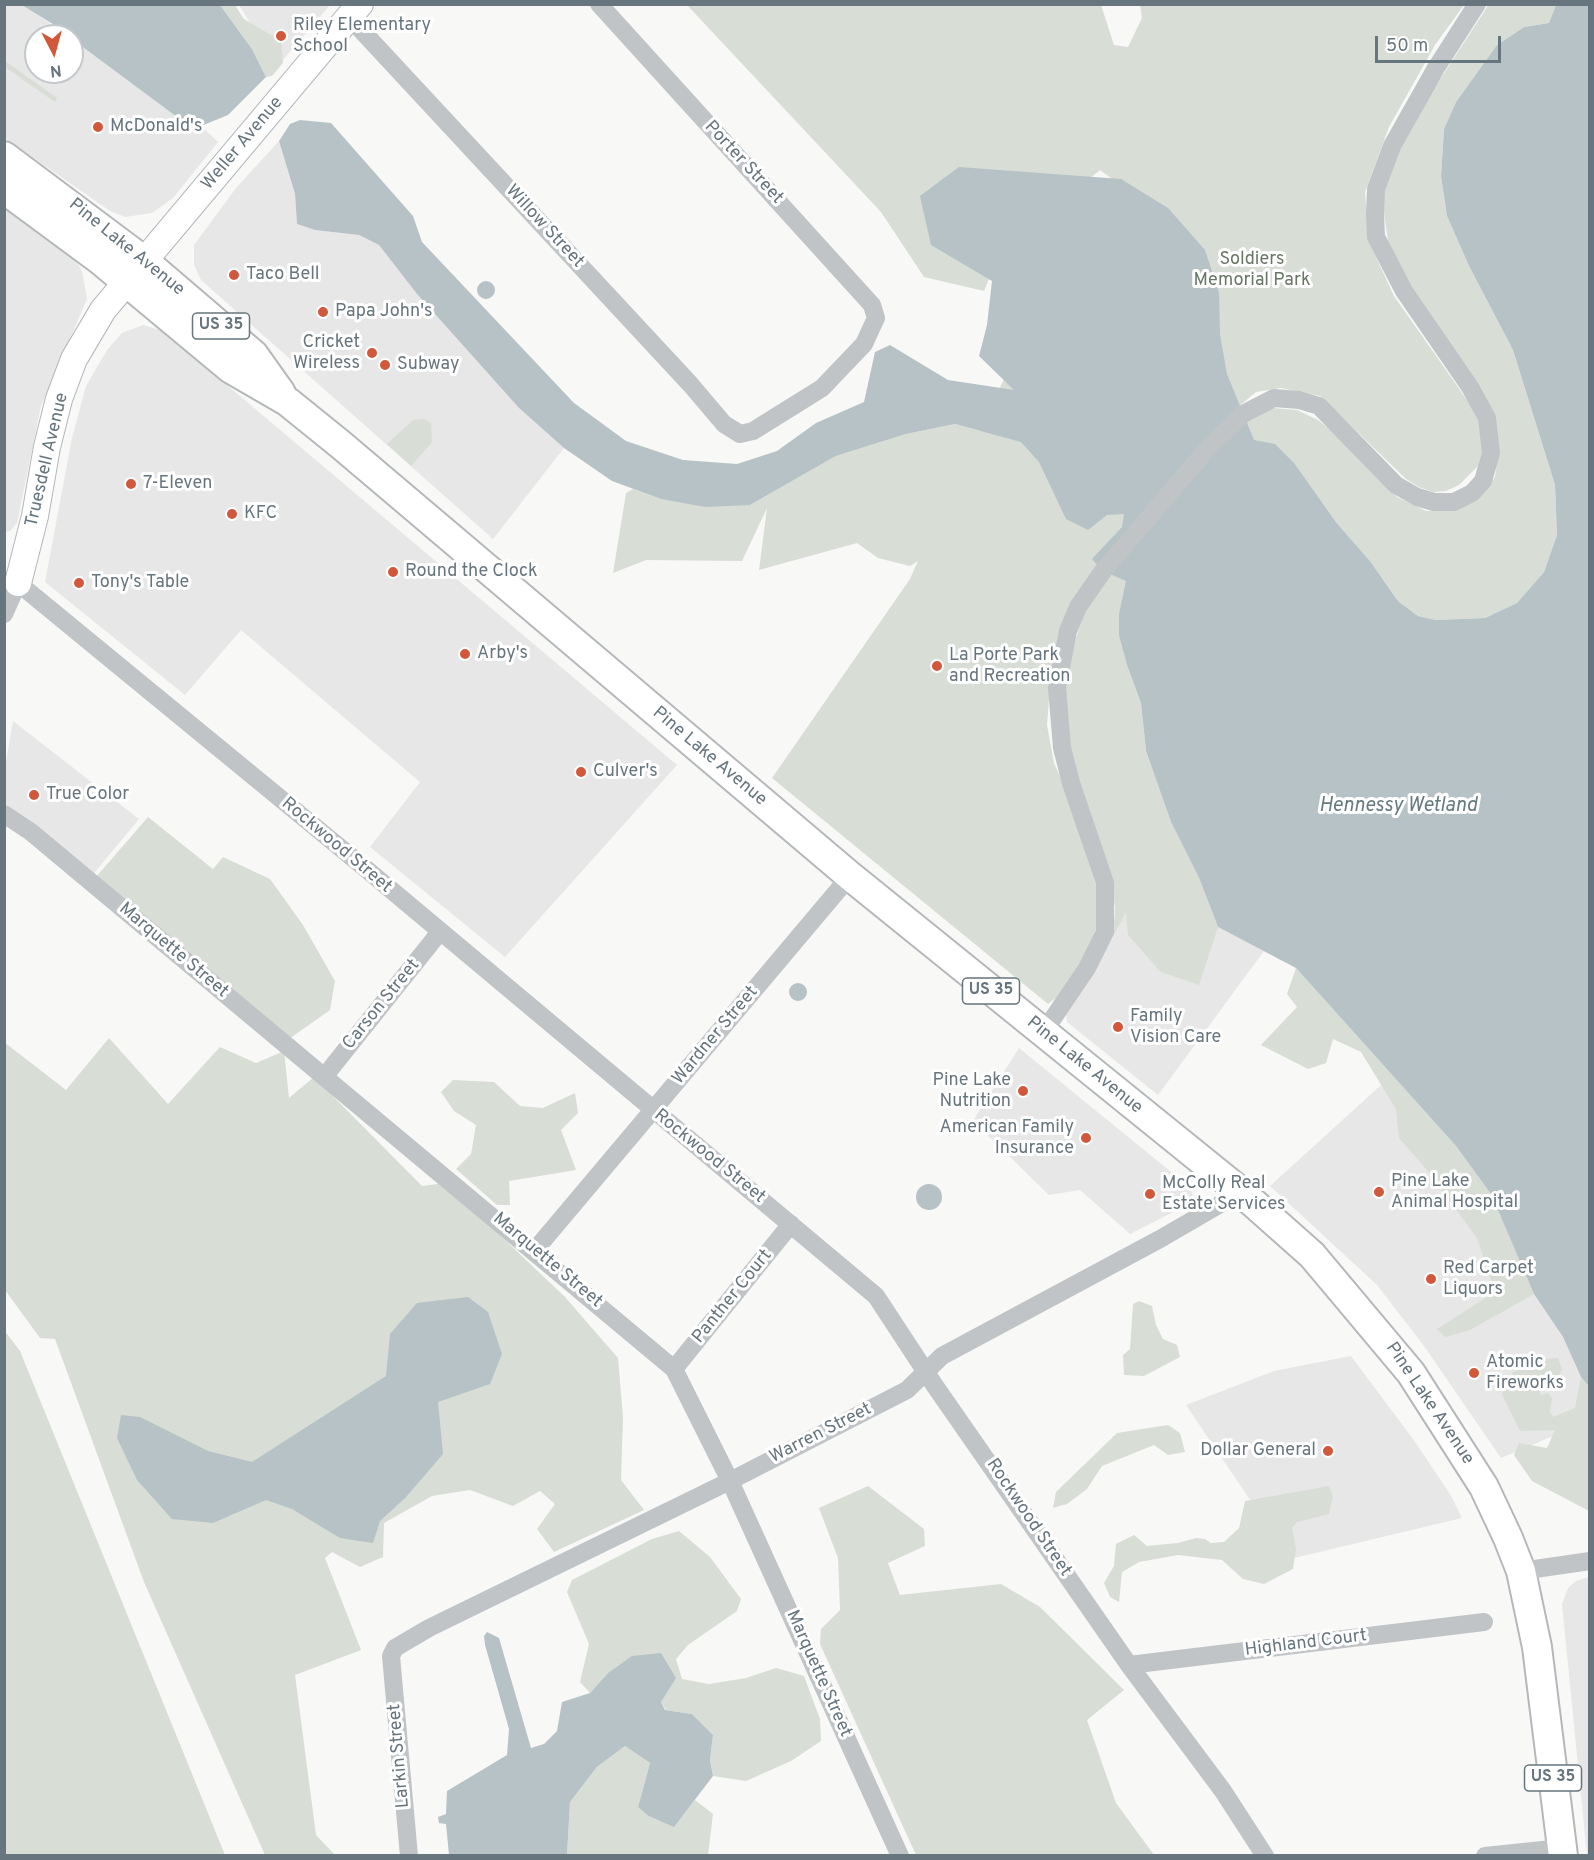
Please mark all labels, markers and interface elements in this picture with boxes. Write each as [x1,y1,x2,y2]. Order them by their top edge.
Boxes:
place label: Riley Elementary School [293,15,431,57]
north arrow [24,24,84,84]
scale bar [1378,24,1504,62]
marker: Riley Elementary School [274,29,288,43]
text: 50 m [1386,35,1428,58]
text: N [49,59,62,80]
street label: Weller Avenue [198,93,288,195]
place label: McDonald's [110,116,202,138]
street label: Porter Street [699,117,787,209]
marker: McDonald's [91,120,105,134]
street label: Willow Street [500,181,588,273]
street label: Pine Lake Avenue [64,195,188,301]
park label: Soldiers Memorial Park [1194,249,1310,292]
place label: Taco Bell [246,264,320,286]
marker: Taco Bell [227,268,241,282]
place label: Papa John's [335,301,432,323]
marker: Papa John's [316,305,330,319]
road number: US 35 [192,313,250,339]
place label: Cricket Wireless [293,332,360,374]
marker: Cricket Wireless [365,346,379,360]
place label: Subway [397,354,459,376]
marker: Subway [378,358,392,372]
street label: Truesdell Avenue [22,391,74,529]
place label: 7-Eleven [143,473,212,495]
marker: 7-Eleven [124,477,138,491]
place label: KFC [244,503,277,525]
marker: KFC [225,507,239,521]
place label: Round the Clock [405,561,538,583]
marker: Round the Clock [386,565,400,579]
place label: Tony's Table [91,572,189,594]
marker: Tony's Table [72,576,86,590]
place label: Arby's [477,643,528,665]
place label: La Porte Park and Recreation [949,645,1070,688]
marker: Arby's [458,647,472,661]
marker: La Porte Park and Recreation [930,659,944,673]
street label: Pine Lake Avenue [647,703,771,811]
place label: Culver's [593,761,658,783]
marker: Culver's [574,765,588,779]
place label: True Color [46,784,129,806]
marker: True Color [27,788,41,802]
street label: Rockwood Street [276,794,396,898]
water label: Hennessy Wetland [1319,795,1477,819]
street label: Marquette Street [114,899,232,1003]
street label: Carson Street [339,955,425,1055]
road number: US 35 [962,978,1020,1004]
street label: Wardner Street [668,982,764,1090]
place label: Family Vision Care [1130,1006,1221,1048]
street label: Pine Lake Avenue [1022,1013,1146,1119]
marker: Family Vision Care [1111,1020,1125,1034]
place label: Pine Lake Nutrition [933,1070,1011,1112]
marker: Pine Lake Nutrition [1016,1084,1030,1098]
street label: Rockwood Street [649,1105,769,1209]
place label: American Family Insurance [940,1117,1074,1160]
marker: American Family Insurance [1079,1131,1093,1145]
place label: Pine Lake Animal Hospital [1391,1171,1518,1214]
place label: McColly Real Estate Services [1162,1173,1285,1216]
marker: Pine Lake Animal Hospital [1372,1185,1386,1199]
marker: McColly Real Estate Services [1143,1187,1157,1201]
street label: Marquette Street [488,1209,606,1313]
street label: Panther Court [689,1246,777,1348]
place label: Red Carpet Liquors [1443,1258,1534,1300]
marker: Red Carpet Liquors [1424,1272,1438,1286]
street label: Pine Lake Avenue [1380,1339,1478,1469]
place label: Atomic Fireworks [1486,1352,1564,1394]
marker: Atomic Fireworks [1467,1366,1481,1380]
street label: Warren Street [766,1399,876,1469]
place label: Dollar General [1200,1440,1316,1462]
marker: Dollar General [1321,1444,1335,1458]
street label: Rockwood Street [981,1455,1075,1581]
street label: Marquette Street [780,1607,856,1741]
street label: Highland Court [1244,1626,1368,1662]
street label: Larkin Street [385,1703,415,1809]
road number: US 35 [1524,1765,1582,1791]

